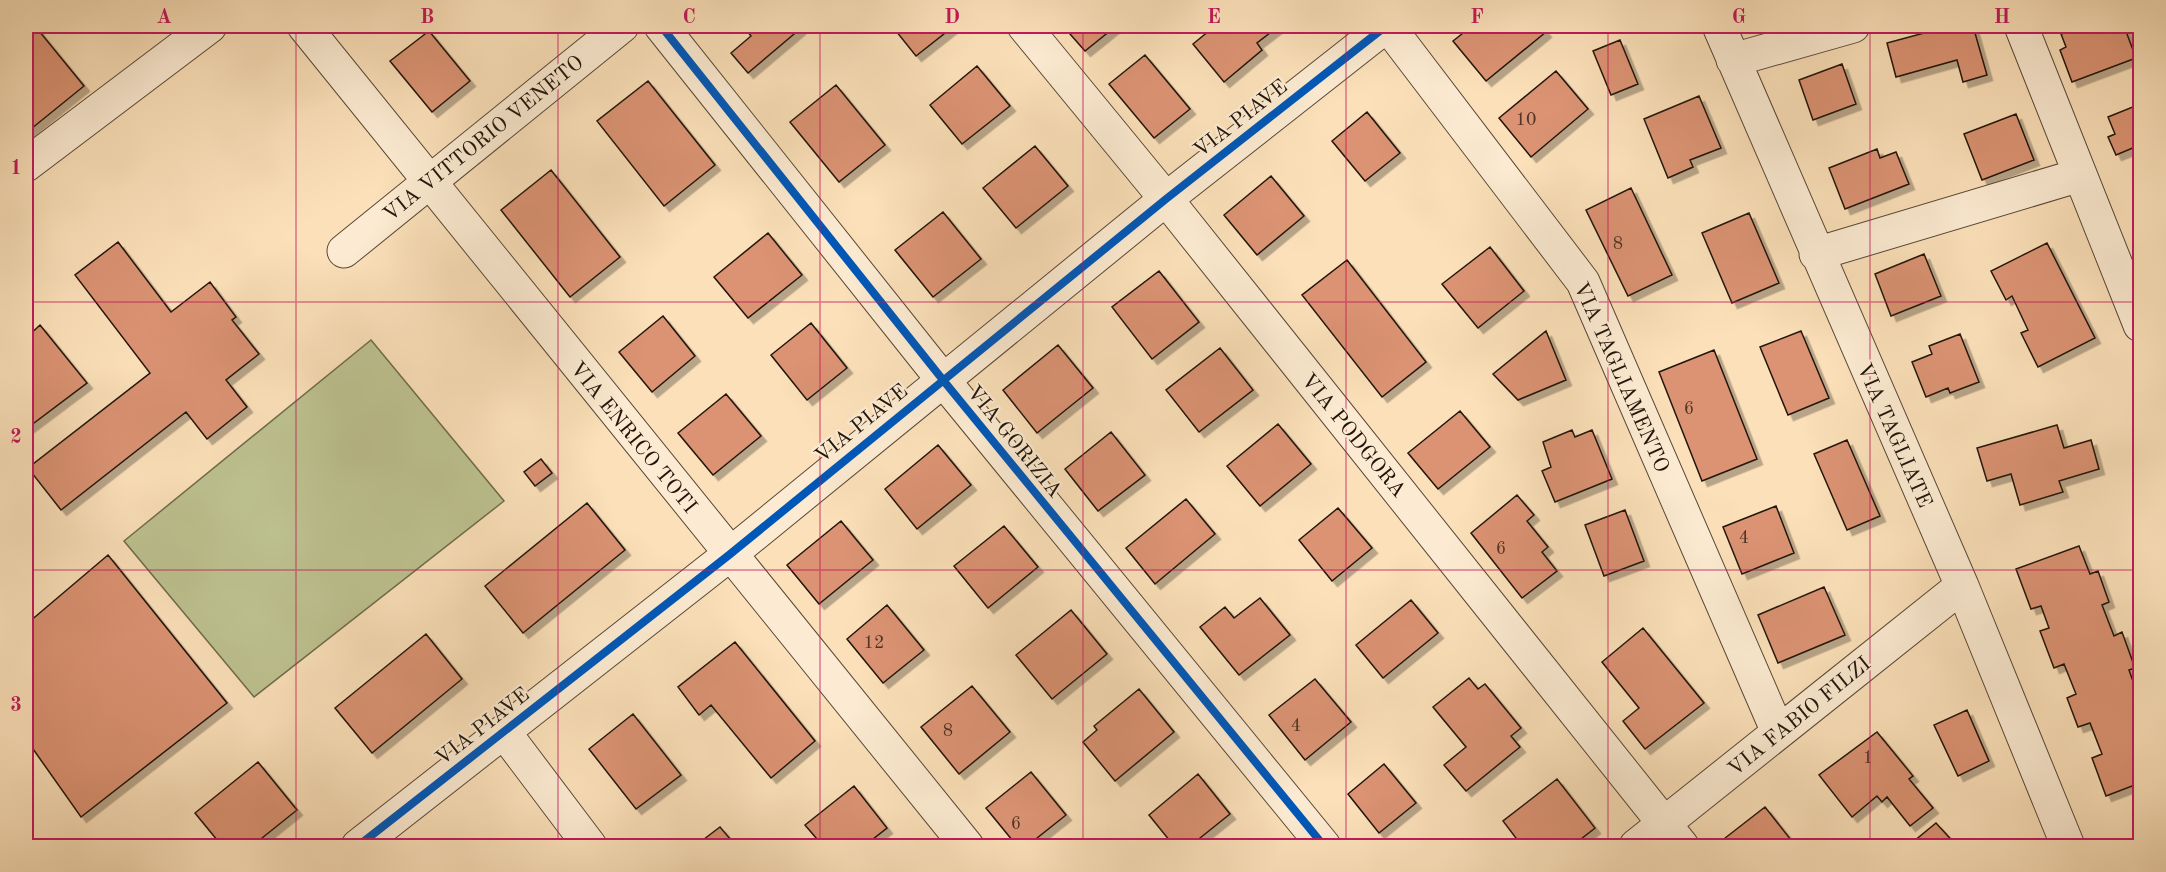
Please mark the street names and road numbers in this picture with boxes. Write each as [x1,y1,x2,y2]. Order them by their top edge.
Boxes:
street label: VIA VITTORIO VENETO [380,52,588,226]
street label: VIA PIAVE [1190,76,1292,162]
street label: VIA TAGLIAMENTO [1569,279,1672,476]
street label: VIA ENRICO TOTI [566,358,700,518]
street label: VIA TAGLIATE [1852,360,1935,511]
street label: VIA PODGORA [1297,370,1409,502]
street label: VIA PIAVE [812,381,912,468]
street label: VIA GORIZIA [962,382,1065,502]
street label: VIA FABIO FILZI [1725,653,1875,781]
street label: VIA PIAVE [432,684,534,770]

